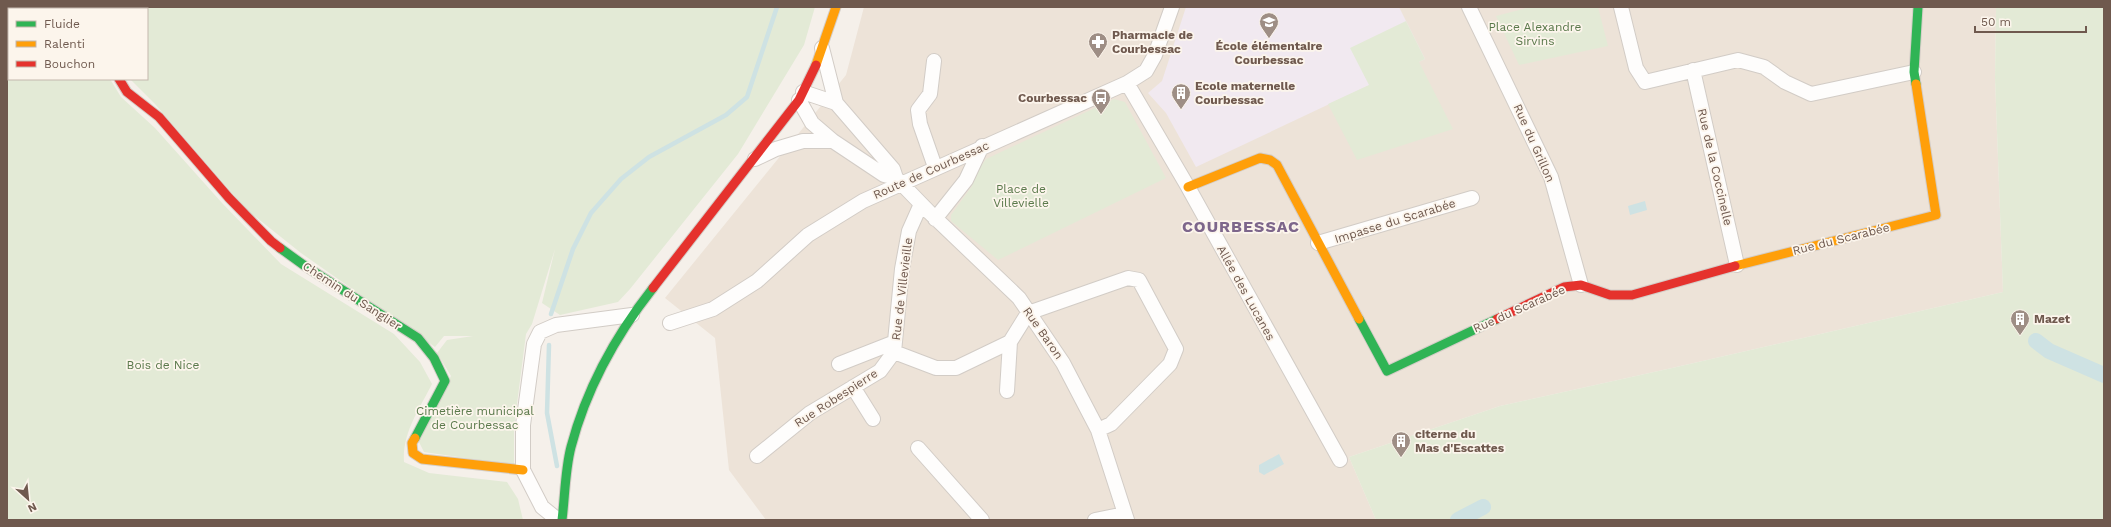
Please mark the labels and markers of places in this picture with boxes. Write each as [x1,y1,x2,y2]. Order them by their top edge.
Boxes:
school or university icon: École élémentaire Courbessac [1258,11,1280,39]
place label: Pharmacie de Courbessac [1112,28,1193,56]
pharmacy icon: Pharmacie de Courbessac [1087,31,1109,59]
place label: École élémentaire Courbessac [1215,39,1323,67]
place label: Ecole maternelle Courbessac [1195,79,1295,107]
building icon: Ecole maternelle Courbessac [1170,82,1192,110]
bus stop icon: Courbessac [1090,87,1112,115]
place label: Courbessac [1018,91,1087,105]
building icon: Mazet [2009,308,2031,336]
place label: Mazet [2034,312,2071,326]
place label: citerne du Mas d'Escattes [1415,427,1505,455]
building icon: citerne du Mas d'Escattes [1390,430,1412,458]

